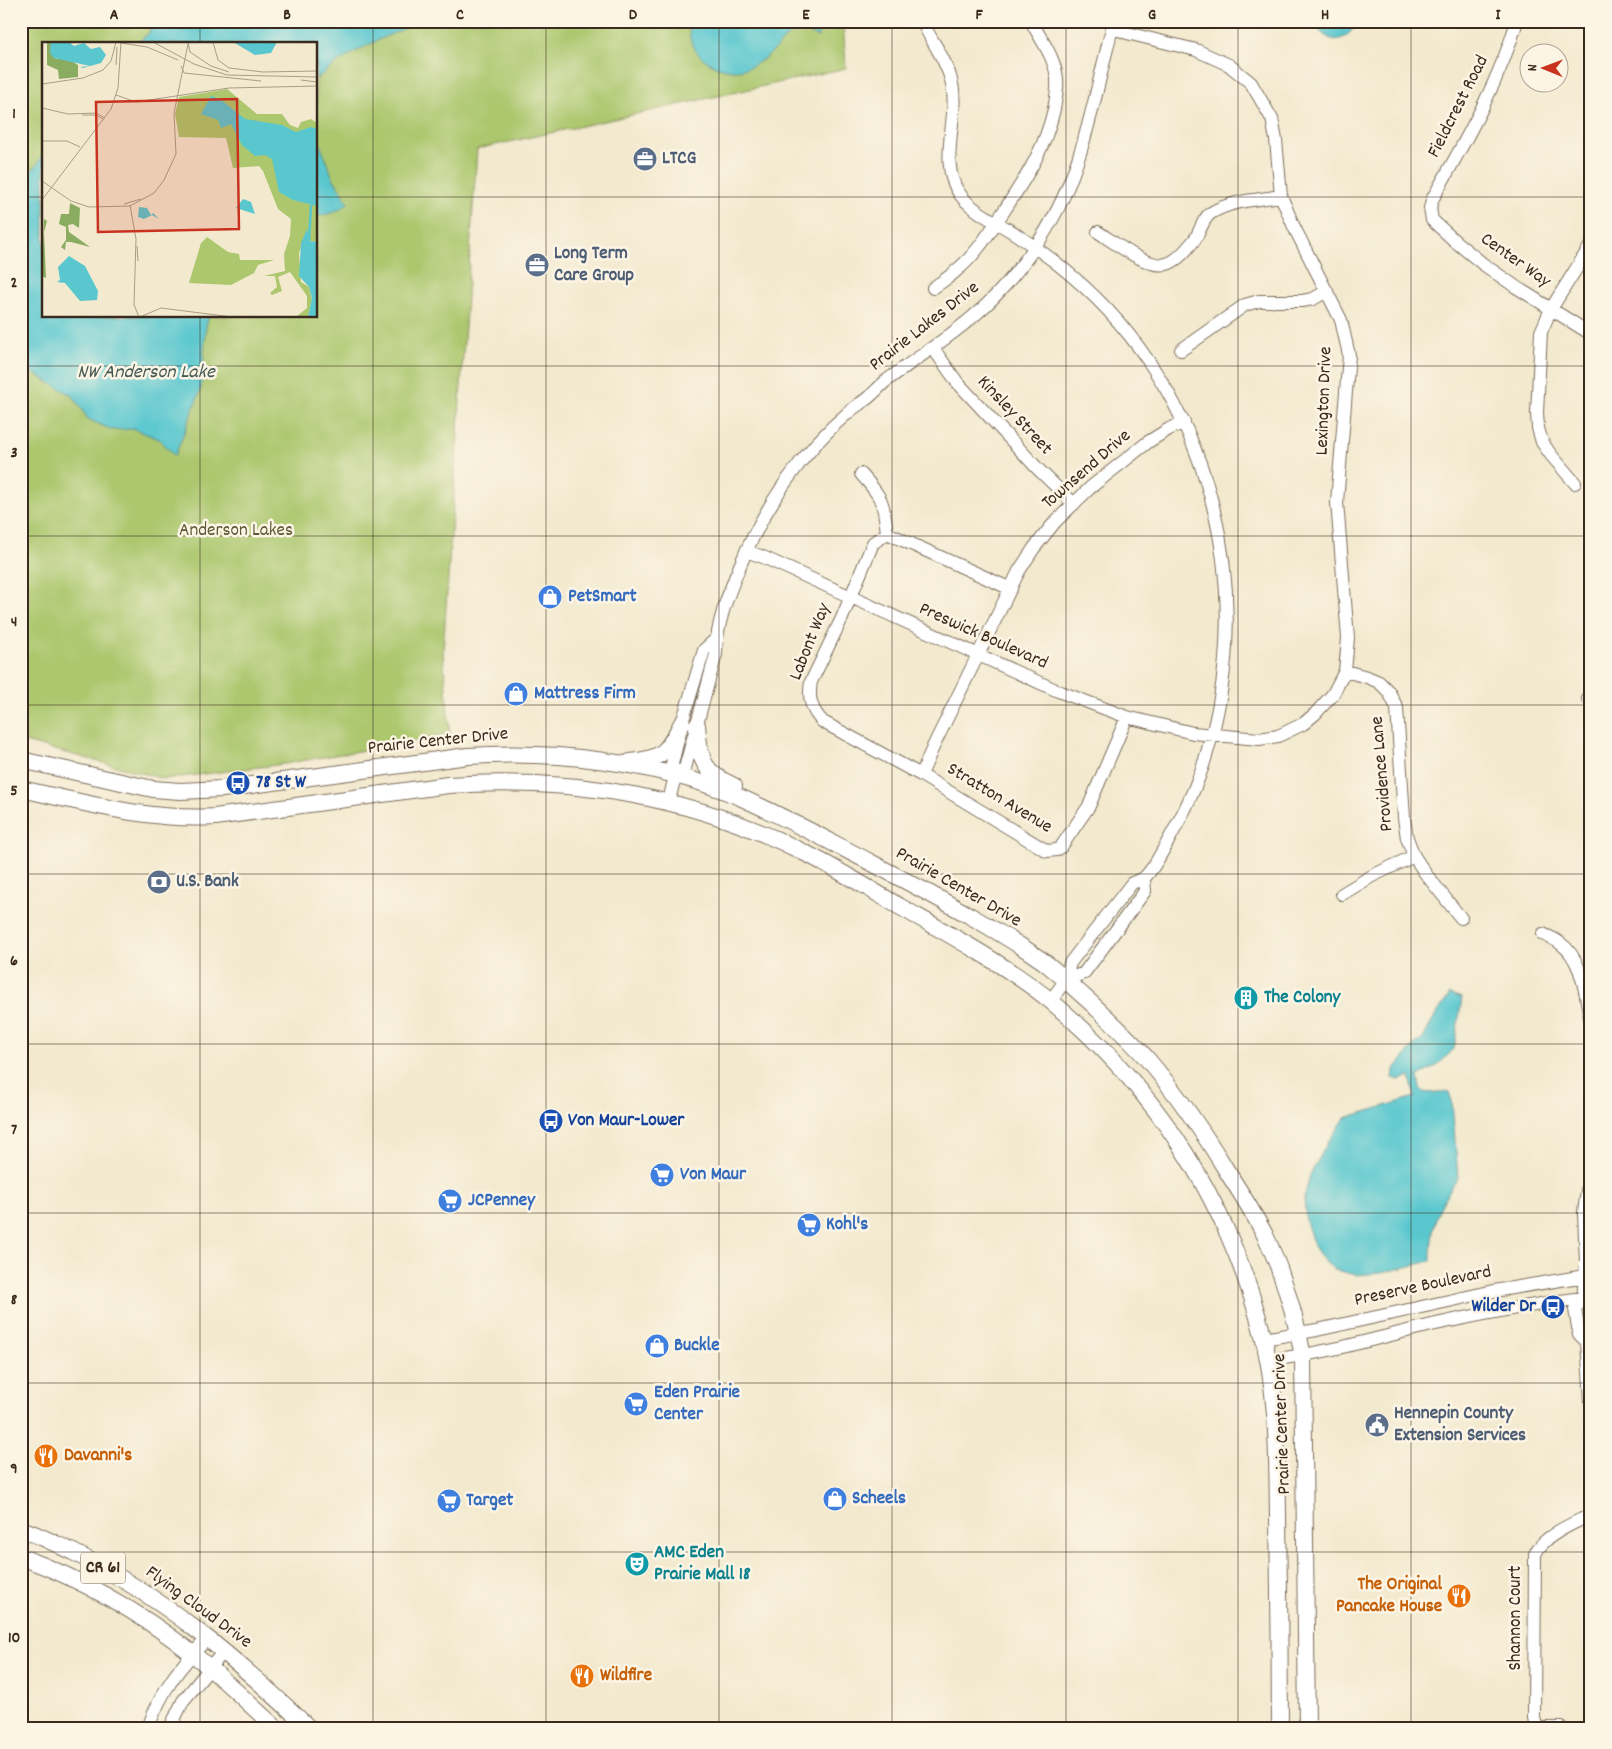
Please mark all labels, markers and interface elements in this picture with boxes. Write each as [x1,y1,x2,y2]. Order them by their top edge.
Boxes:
text: A [110,4,119,27]
text: B [283,4,291,27]
text: C [456,4,464,27]
text: D [629,4,638,27]
text: E [802,4,810,27]
text: F [975,4,983,27]
text: G [1148,4,1156,27]
text: H [1321,4,1329,27]
text: I [1496,4,1502,27]
inset map [42,42,318,318]
north arrow [1520,42,1570,92]
street label: Fieldcrest Road [1422,51,1496,163]
text: N [1523,64,1543,71]
text: 1 [12,103,16,126]
office icon: LTCG [632,146,658,172]
place label: LTCG [662,146,697,173]
street label: Center Way [1474,227,1556,295]
place label: Long Term Care Group [554,241,634,290]
office icon: Long Term Care Group [524,252,550,278]
text: 2 [11,272,18,295]
street label: Prairie Lakes Drive [864,275,986,379]
street label: Lexington Drive [1310,346,1340,456]
water label: NW Anderson Lake [77,359,216,387]
street label: Kinsley Street [970,370,1058,462]
street label: Townsend Drive [1036,424,1138,516]
text: 3 [10,442,18,465]
park label: Anderson Lakes [179,518,293,545]
shop icon: PetSmart [537,584,563,610]
place label: PetSmart [568,584,636,611]
street label: Preswick Boulevard [914,596,1052,678]
street label: Labont Way [783,599,839,685]
text: 4 [11,611,17,634]
shop icon: Mattress Firm [503,681,529,707]
place label: Mattress Firm [534,681,636,708]
street label: Providence Lane [1365,715,1401,833]
street label: Prairie Center Drive [366,721,510,763]
street label: Stratton Avenue [941,757,1057,841]
bus stop icon: 78 St W [225,770,251,796]
place label: 78 St W [256,770,307,797]
text: 5 [10,780,18,803]
street label: Prairie Center Drive [890,841,1026,935]
bank icon: U.S. Bank [146,869,172,895]
place label: U.S. Bank [176,869,239,896]
text: 6 [10,950,18,973]
building icon: The Colony [1233,985,1259,1011]
place label: The Colony [1264,985,1342,1012]
bus stop icon: Von Maur-Lower [538,1108,564,1134]
place label: Von Maur-Lower [568,1108,685,1135]
text: 7 [11,1119,17,1142]
supermarket icon: Von Maur [649,1162,675,1188]
place label: Von Maur [680,1162,747,1189]
supermarket icon: JCPenney [437,1188,463,1214]
place label: JCPenney [468,1188,536,1215]
supermarket icon: Kohl's [796,1212,822,1238]
place label: Kohl's [826,1212,868,1239]
street label: Preserve Boulevard [1352,1259,1494,1315]
text: 8 [11,1289,18,1312]
place label: Wilder Dr [1472,1294,1537,1321]
bus stop icon: Wilder Dr [1540,1294,1566,1320]
shop icon: Buckle [644,1333,670,1359]
place label: Buckle [674,1333,720,1360]
street label: Prairie Center Drive [1267,1353,1299,1495]
place label: Eden Prairie Center [654,1380,740,1429]
supermarket icon: Eden Prairie Center [623,1391,649,1417]
place label: Hennepin County Extension Services [1394,1401,1526,1450]
public building icon: Hennepin County Extension Services [1364,1412,1390,1438]
restaurant icon: Davanni's [33,1443,59,1469]
place label: Davanni's [64,1443,132,1470]
text: 9 [10,1458,18,1481]
shop icon: Scheels [822,1486,848,1512]
place label: Scheels [852,1486,906,1513]
supermarket icon: Target [436,1488,462,1514]
place label: Target [466,1488,513,1515]
place label: AMC Eden Prairie Mall 18 [654,1540,751,1589]
theatre icon: AMC Eden Prairie Mall 18 [624,1551,650,1577]
road number: CR 61 [80,1552,126,1584]
street label: Flying Cloud Drive [139,1560,257,1656]
street label: Shannon Court [1503,1565,1530,1671]
place label: The Original Pancake House [1336,1572,1442,1621]
restaurant icon: The Original Pancake House [1446,1583,1472,1609]
text: 10 [8,1627,20,1650]
restaurant icon: Wildfire [569,1663,595,1689]
place label: Wildfire [600,1663,652,1690]

